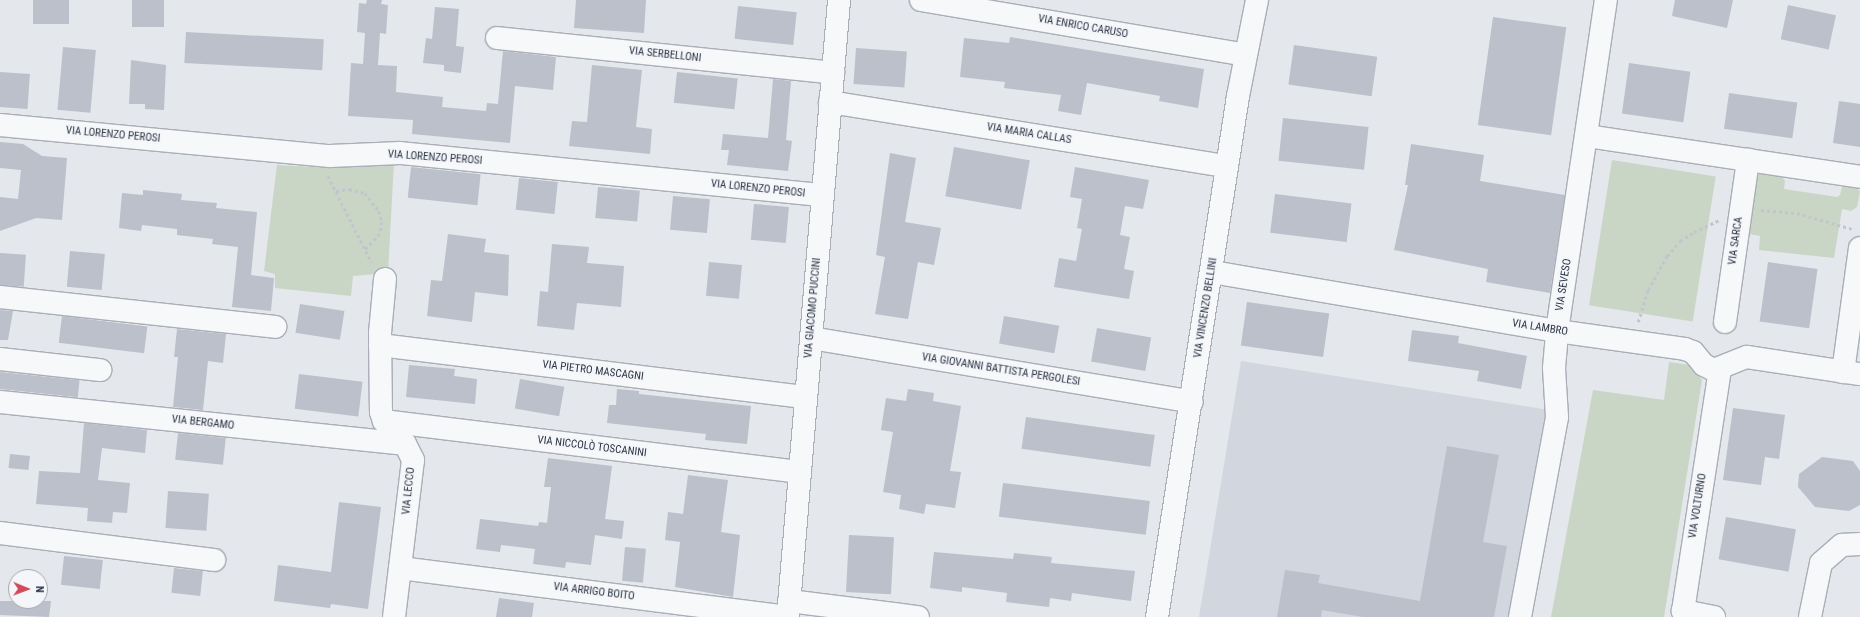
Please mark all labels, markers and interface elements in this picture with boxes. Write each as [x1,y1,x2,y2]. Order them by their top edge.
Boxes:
street label: VIA ENRICO CARUSO [1037,13,1129,41]
street label: VIA SERBELLONI [628,45,702,65]
street label: VIA MARIA CALLAS [986,121,1072,147]
street label: VIA LORENZO PEROSI [65,124,161,146]
street label: VIA LORENZO PEROSI [387,148,483,168]
street label: VIA LORENZO PEROSI [710,177,806,201]
street label: VIA SARCA [1726,216,1746,266]
street label: VIA GIACOMO PUCCINI [802,257,824,359]
street label: VIA VINCENZO BELLINI [1192,257,1220,359]
street label: VIA SEVESO [1553,258,1575,312]
street label: VIA LAMBRO [1511,317,1569,339]
street label: VIA GIOVANNI BATTISTA PERGOLESI [921,351,1081,389]
street label: VIA PIETRO MASCAGNI [542,358,644,384]
street label: VIA BERGAMO [171,413,235,433]
street label: VIA NICCOLÒ TOSCANINI [537,434,647,460]
street label: VIA LECCO [400,467,418,515]
street label: VIA VOLTURNO [1686,473,1710,539]
north arrow [8,569,48,609]
street label: VIA ARRIGO BOITO [553,580,635,604]
text: N [33,586,46,593]

